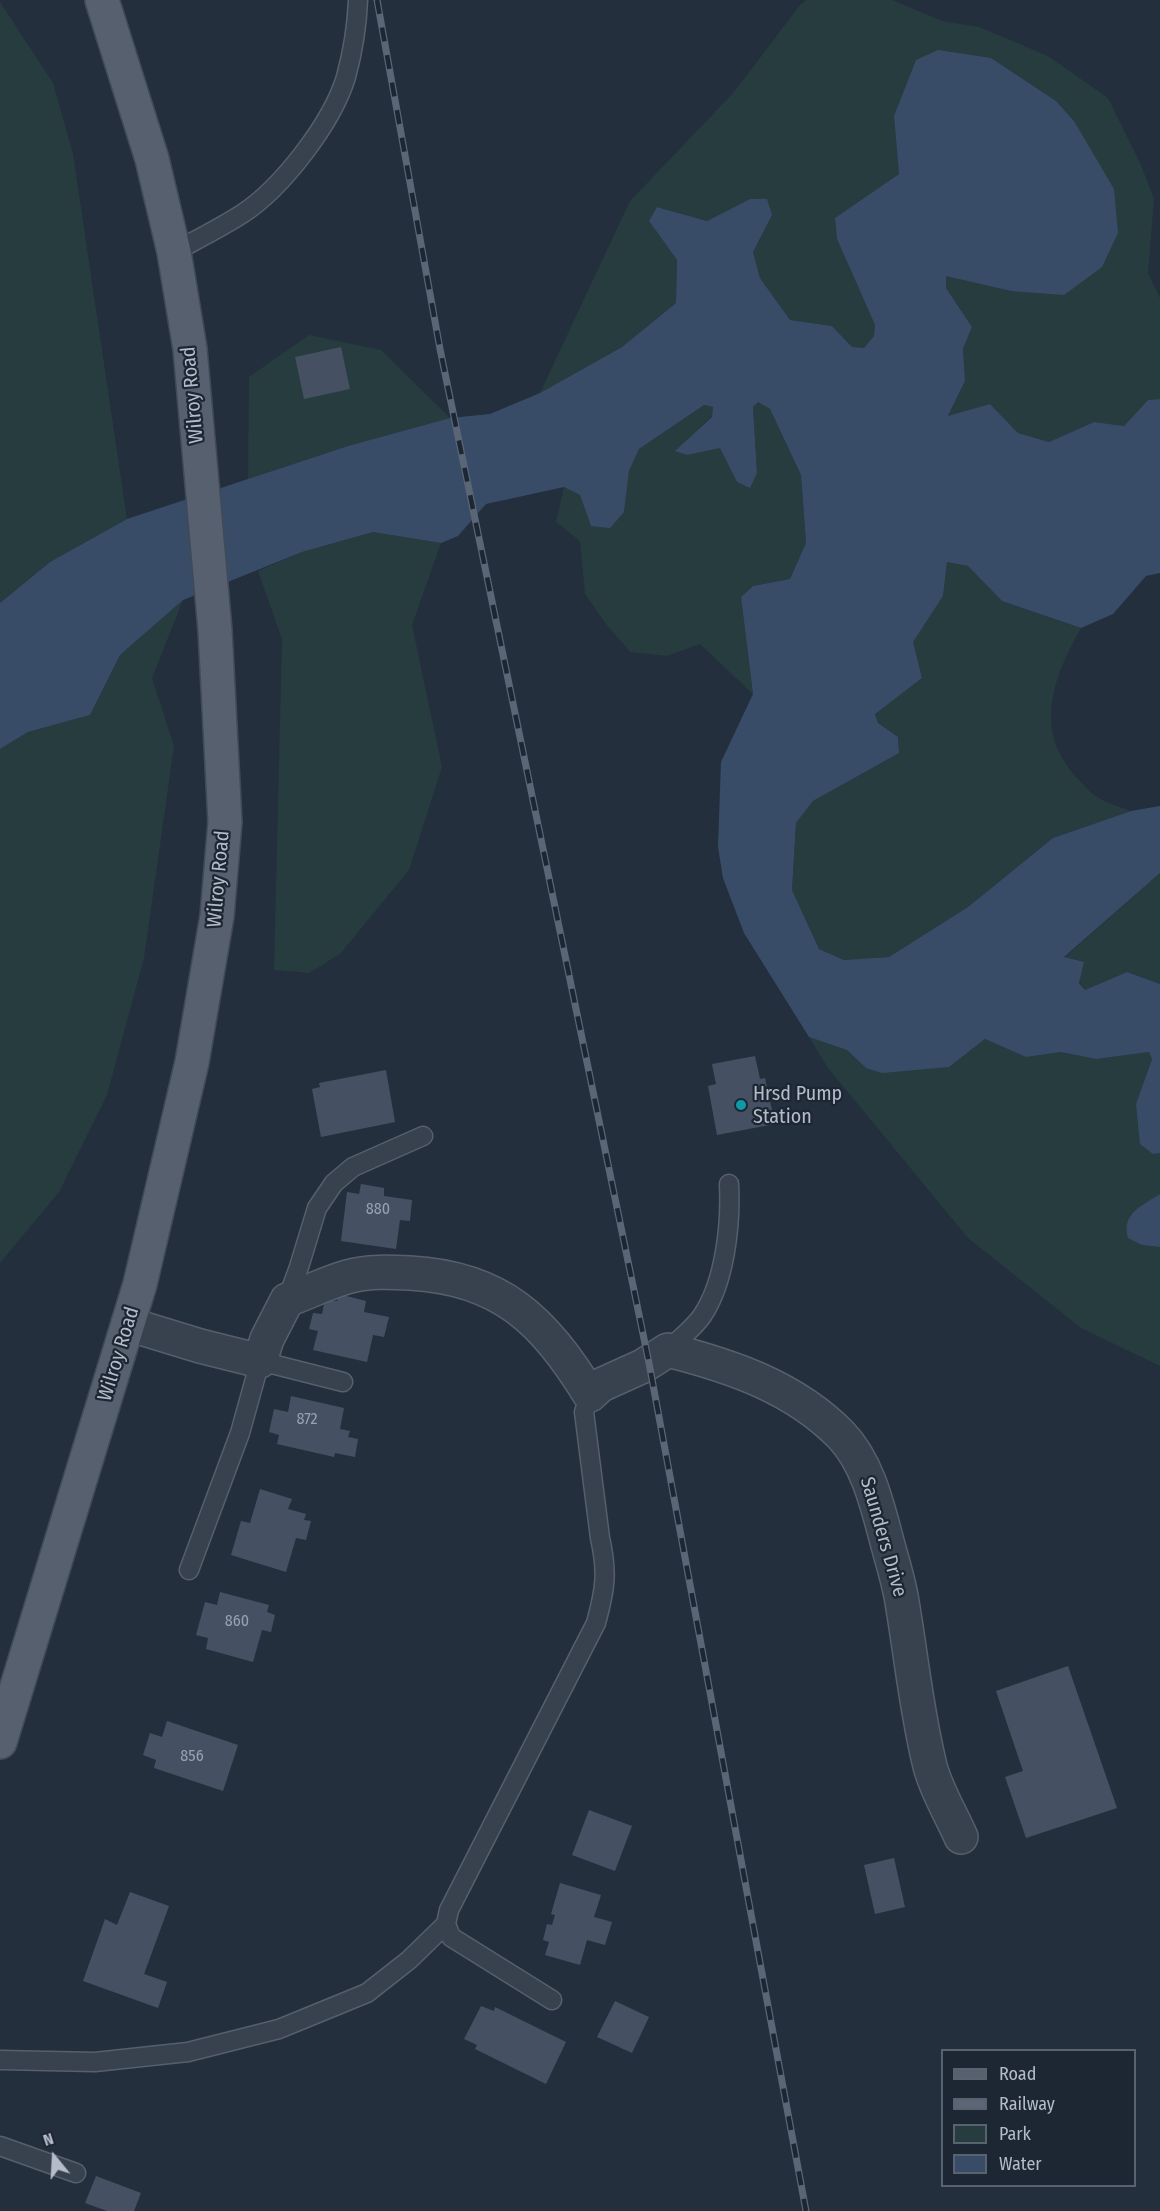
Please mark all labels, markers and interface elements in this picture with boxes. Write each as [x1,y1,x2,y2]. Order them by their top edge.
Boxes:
street label: Wilroy Road [177,346,209,444]
street label: Wilroy Road [203,830,235,928]
place label: Hrsd Pump Station [753,1082,842,1129]
marker: Hrsd Pump Station [734,1098,748,1112]
house number: 880 [366,1200,390,1220]
street label: Wilroy Road [93,1304,145,1404]
house number: 872 [296,1410,318,1430]
street label: Saunders Drive [854,1474,912,1600]
house number: 860 [225,1612,249,1632]
house number: 856 [180,1747,204,1767]
legend [941,2049,1136,2187]
text: Road [999,2063,1036,2085]
text: Railway [999,2093,1055,2115]
text: Park [999,2123,1031,2145]
north arrow [24,2127,84,2187]
text: N [41,2129,56,2150]
text: Water [999,2153,1042,2175]

